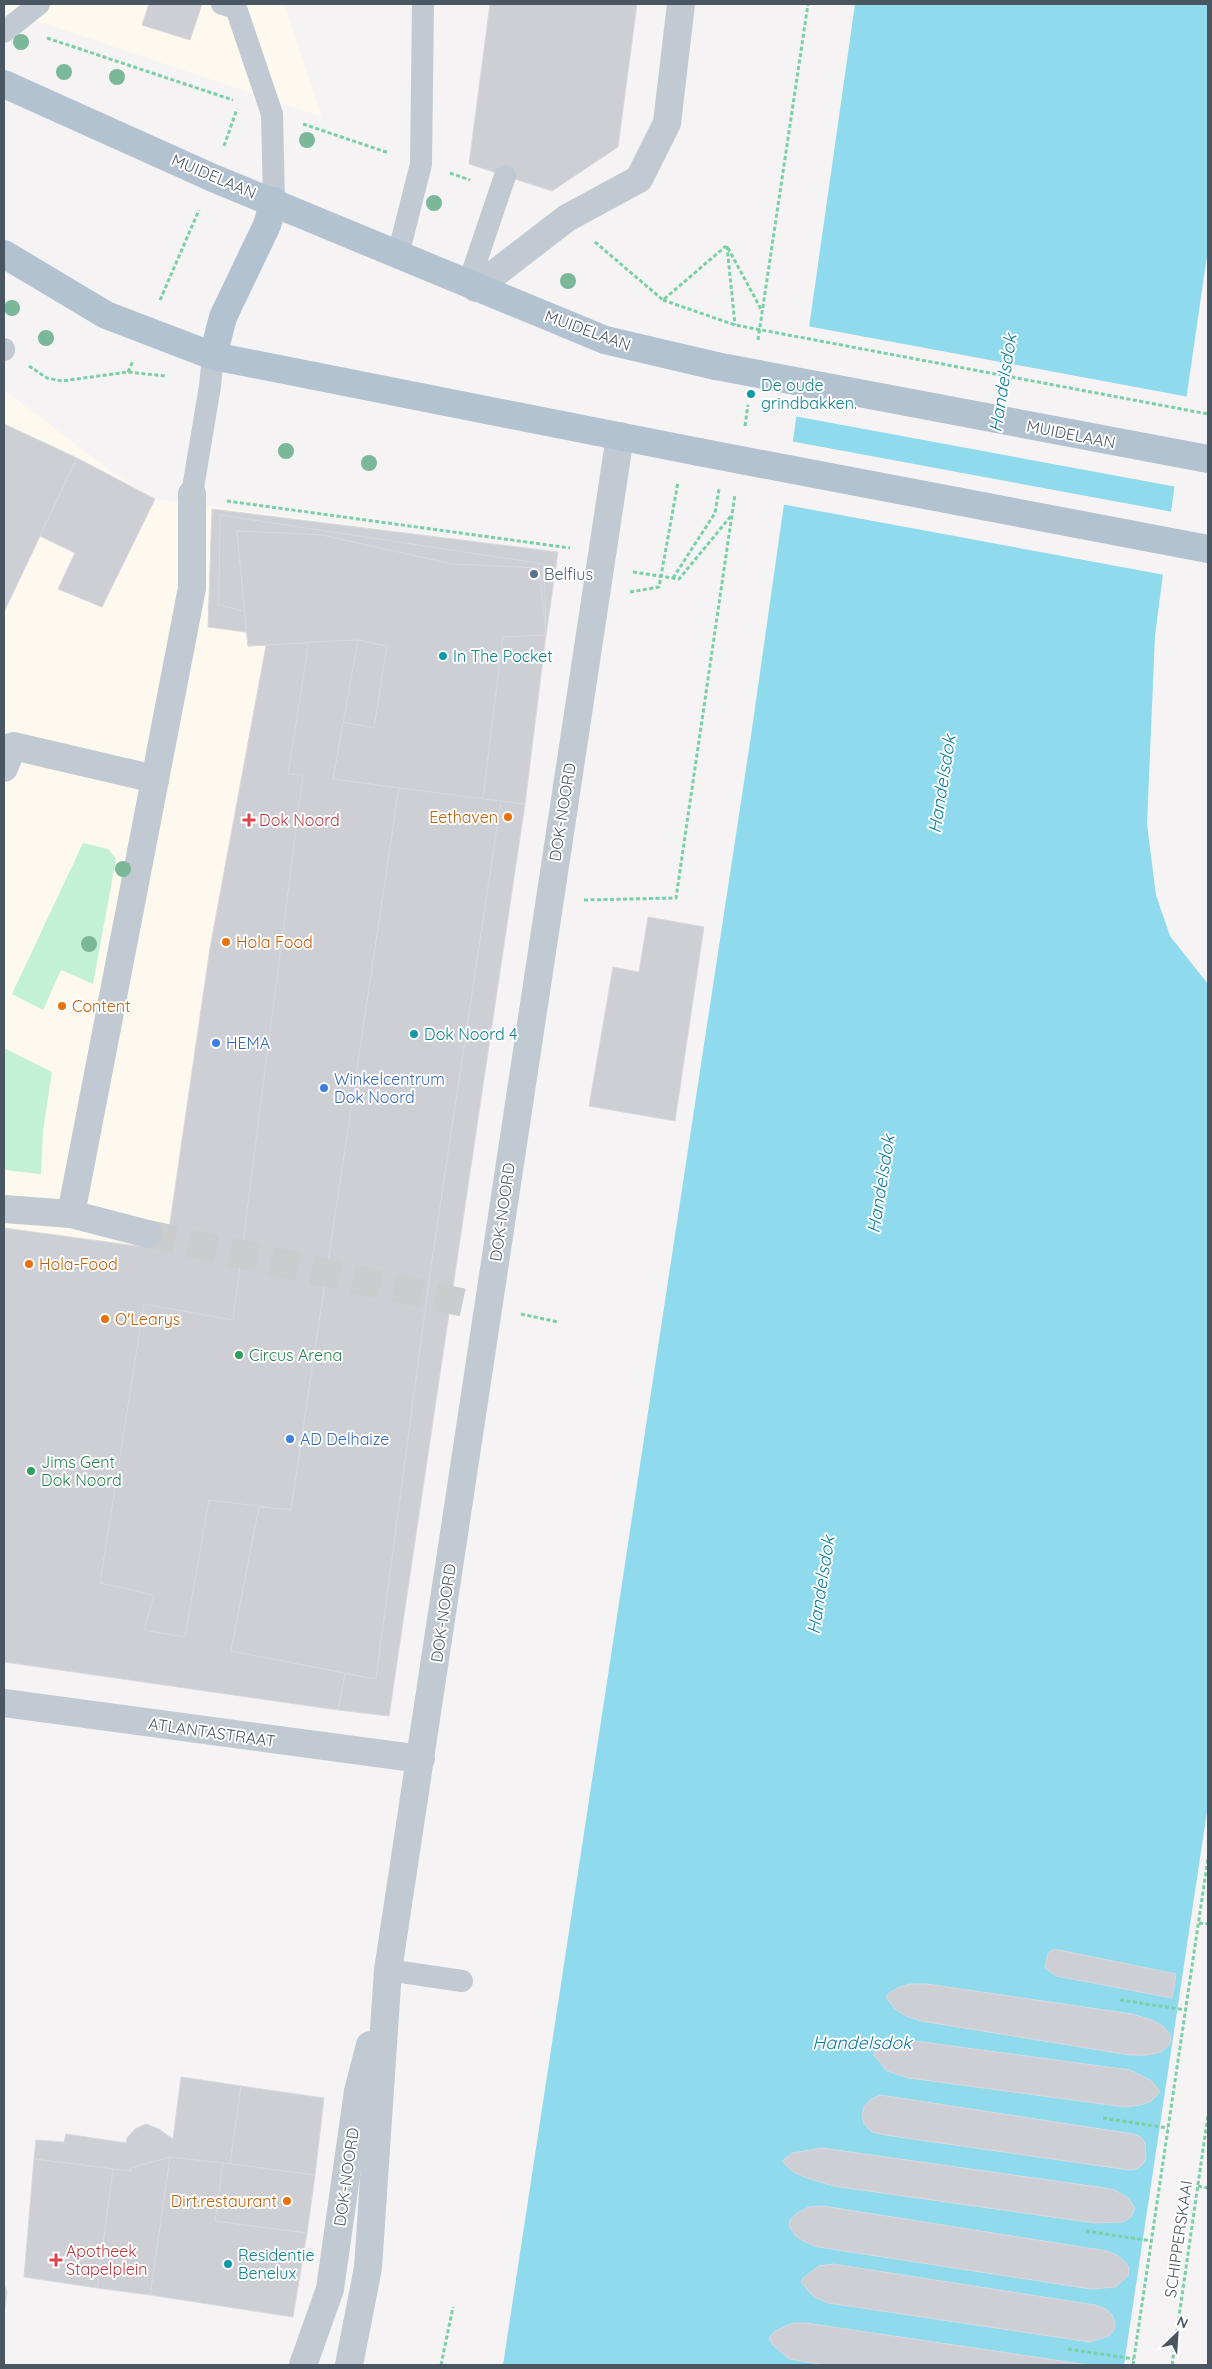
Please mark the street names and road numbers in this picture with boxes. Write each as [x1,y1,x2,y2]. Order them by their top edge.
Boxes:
street label: MUIDELAAN [169,149,259,203]
street label: MUIDELAAN [542,305,634,355]
street label: MUIDELAAN [1025,416,1117,452]
street label: DOK-NOORD [544,761,580,863]
street label: DOK-NOORD [485,1161,519,1263]
street label: DOK-NOORD [426,1562,460,1664]
street label: ATLANTASTRAAT [147,1713,277,1751]
street label: DOK-NOORD [329,2126,363,2228]
street label: SCHIPPERSKAAI [1160,2179,1196,2299]

